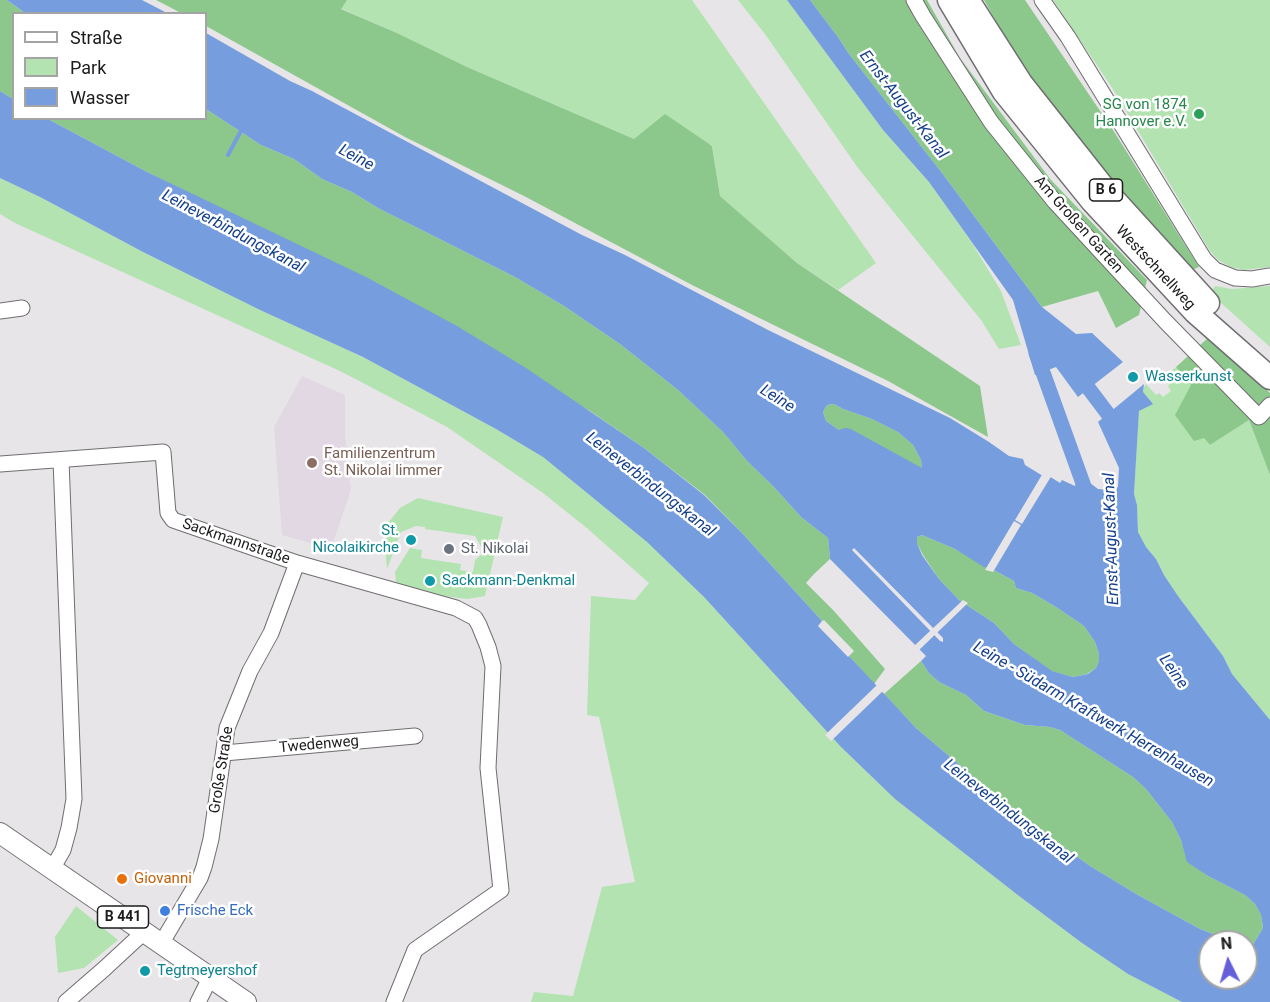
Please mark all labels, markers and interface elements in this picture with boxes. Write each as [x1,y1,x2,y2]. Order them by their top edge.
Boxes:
legend [12,12,207,120]
text: Straße [70,27,122,48]
water label: Ernst-August-Kanal [855,47,951,163]
text: Park [70,57,106,78]
text: Wasser [70,87,130,108]
place label: SG von 1874 Hannover e.V. [1095,96,1187,131]
marker: SG von 1874 Hannover e.V. [1192,107,1206,121]
water label: Leine [335,141,377,175]
street label: Am Großen Garten [1030,173,1126,277]
road number: B 6 [1090,179,1122,201]
water label: Leineverbindungskanal [158,186,308,278]
street label: Westschnellweg [1111,222,1199,314]
place label: Wasserkunst [1145,368,1232,386]
marker: Wasserkunst [1126,370,1140,384]
water label: Leine [756,381,798,417]
water label: Leineverbindungskanal [582,429,718,541]
place label: Familienzentrum St. Nikolai limmer [324,445,442,480]
marker: Familienzentrum St. Nikolai limmer [305,456,319,470]
water label: Ernst-August-Kanal [1100,473,1124,605]
street label: Sackmannstraße [180,515,292,569]
place label: St. Nicolaikirche [313,522,399,557]
marker: St. Nicolaikirche [404,533,418,547]
place label: St. Nikolai [461,540,528,558]
marker: St. Nikolai [442,542,456,556]
place label: Sackmann-Denkmal [442,572,575,590]
marker: Sackmann-Denkmal [423,574,437,588]
water label: Leine - Südarm Kraftwerk Herrenhausen [969,638,1217,792]
water label: Leine [1154,651,1192,693]
street label: Große Straße [206,725,238,815]
street label: Twedenweg [278,733,360,757]
water label: Leineverbindungskanal [940,756,1076,868]
place label: Giovanni [134,870,192,888]
marker: Giovanni [115,872,129,886]
place label: Frische Eck [177,902,253,920]
marker: Frische Eck [158,904,172,918]
road number: B 441 [98,906,148,928]
north arrow [1198,930,1258,990]
text: N [1220,934,1233,954]
place label: Tegtmeyershof [157,962,257,980]
marker: Tegtmeyershof [138,964,152,978]

